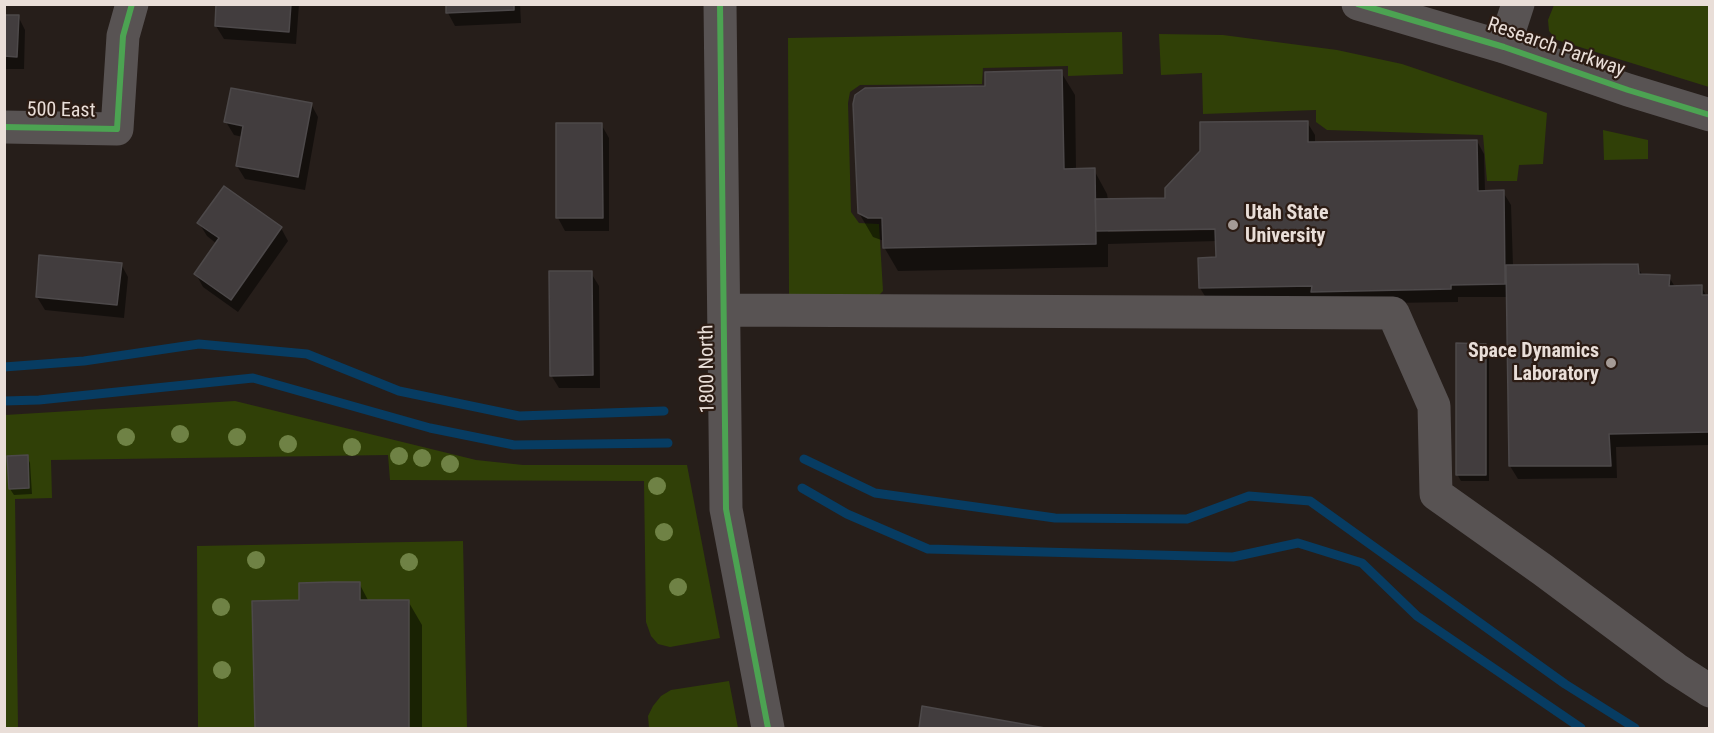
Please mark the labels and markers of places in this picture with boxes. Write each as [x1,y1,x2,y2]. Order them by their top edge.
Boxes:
place label: Utah State University [1245,202,1328,249]
marker: Utah State University [1226,218,1240,232]
place label: Space Dynamics Laboratory [1468,340,1599,387]
marker: Space Dynamics Laboratory [1604,356,1618,370]

